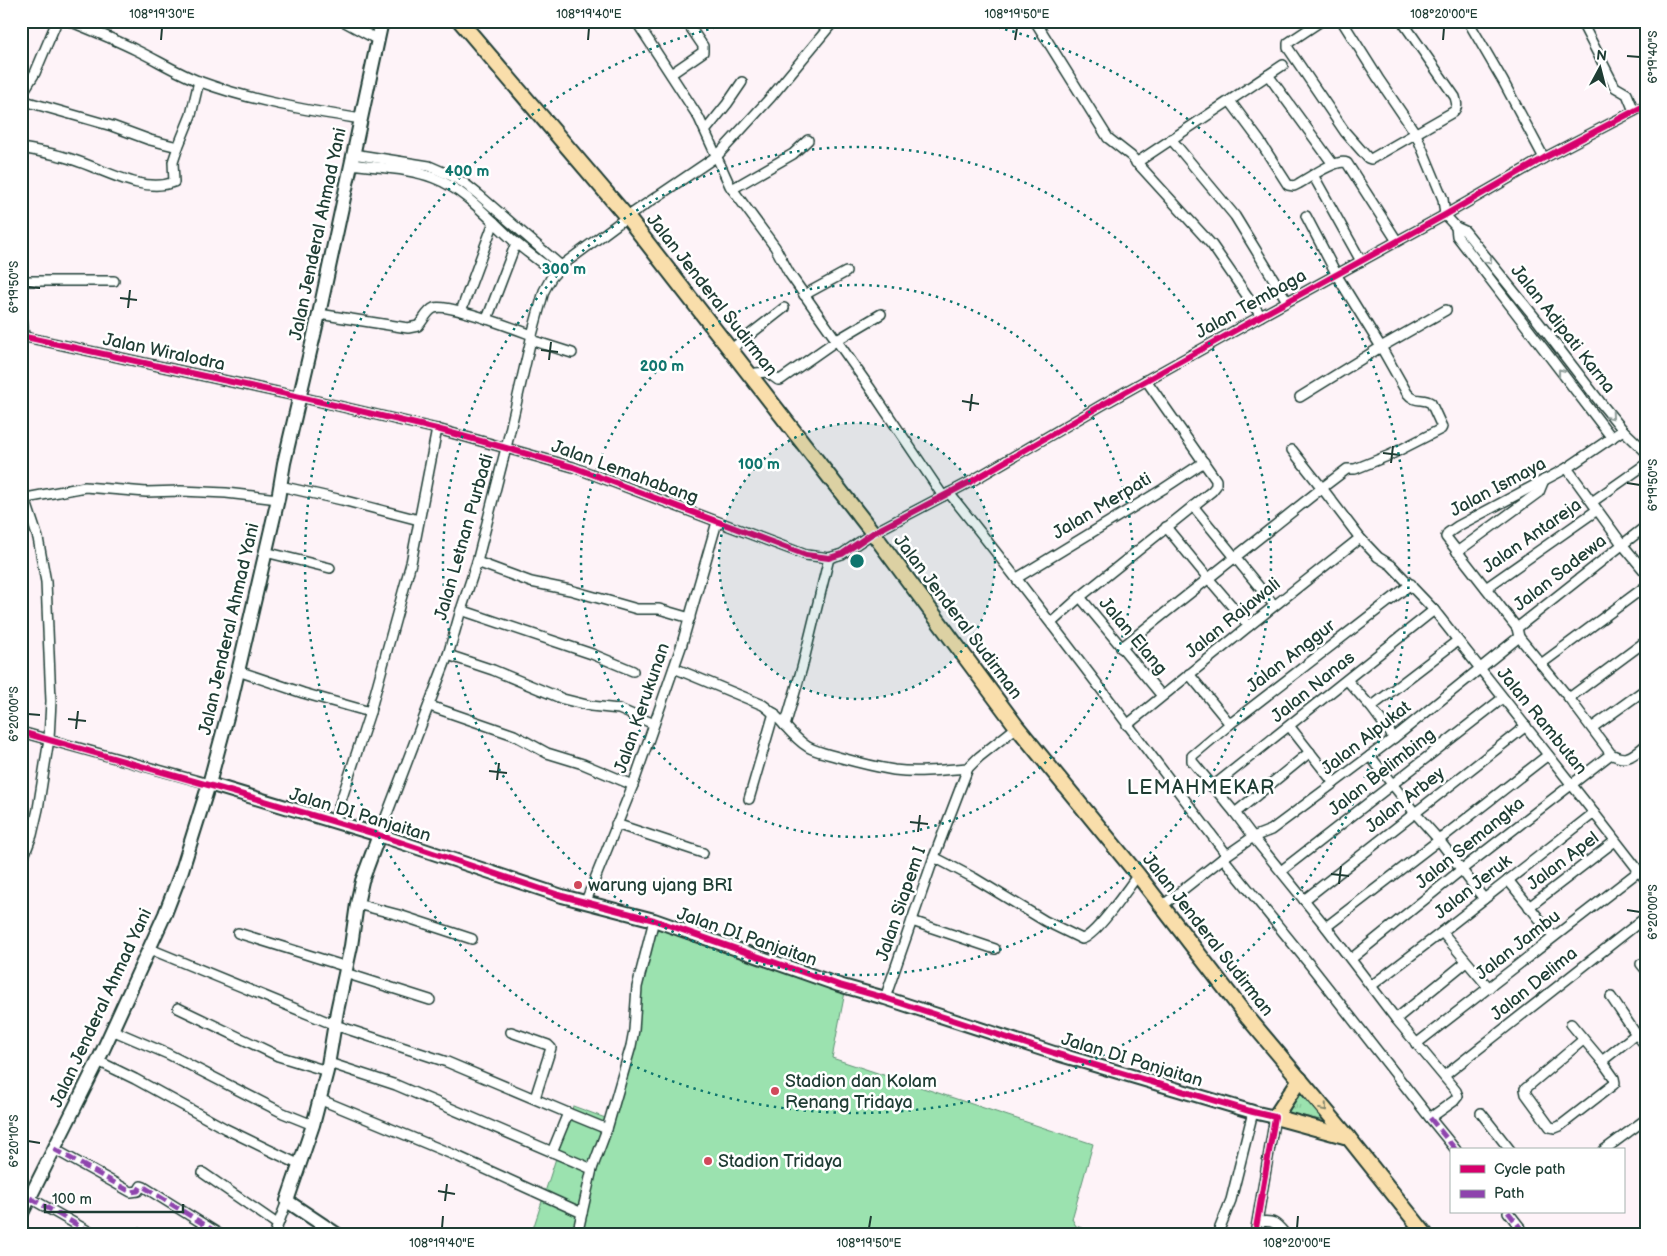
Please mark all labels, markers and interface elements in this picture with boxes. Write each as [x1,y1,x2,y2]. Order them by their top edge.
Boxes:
text: 108°19'30"E [129,7,195,22]
text: 108°19'40"E [556,7,622,22]
text: 108°19'50"E [985,7,1049,22]
text: 108°20'00"E [1410,7,1478,22]
text: 6°19'40"S [1646,30,1661,84]
north arrow [1574,42,1624,92]
text: N [1595,47,1608,65]
street label: Jalan Jenderal Ahmad Yani [285,126,351,342]
text: 400 m [445,162,489,181]
street label: Jalan Jenderal Sudirman [642,210,782,380]
one-way arrow [1484,255,1492,264]
text: 300 m [542,260,586,279]
text: 6°19'50"S [7,261,22,313]
street label: Jalan Adipati Karna [1506,261,1620,397]
street label: Jalan Tembaga [1192,265,1310,343]
street label: Jalan Wiralodra [101,329,227,375]
text: 200 m [640,357,684,376]
one-way arrow [1558,369,1566,378]
one-way arrow [1606,411,1615,420]
street label: Jalan Lemahabang [549,436,701,508]
street label: Jalan Letnan Purbadi [430,451,498,623]
street label: Jalan Ismaya [1446,453,1550,521]
text: 100 m [738,455,780,474]
text: 6°19'50"S [1646,459,1661,511]
street label: Jalan Merpati [1049,468,1155,544]
street label: Jalan Antareja [1478,494,1586,578]
street label: Jalan Jenderal Ahmad Yani [194,521,264,737]
street label: Jalan Sadewa [1509,530,1611,616]
street label: Jalan Jenderal Sudirman [889,531,1027,703]
centre of rings [848,552,866,570]
street label: Jalan Rajawali [1181,573,1285,663]
street label: Jalan Elang [1094,593,1172,679]
street label: Jalan Anggur [1242,615,1340,697]
street label: Jalan Kerukunan [610,640,674,776]
street label: Jalan Nanas [1267,647,1359,727]
street label: Jalan Rambutan [1492,663,1592,779]
text: 6°20'00"S [7,686,22,742]
street label: Jalan Alpukat [1317,696,1415,779]
street label: Jalan Belimbing [1325,724,1439,820]
street label: Jalan Arbey [1361,762,1449,837]
district label: LEMAHMEKAR [1127,776,1275,800]
street label: Jalan DI Panjaitan [287,783,433,847]
street label: Jalan Semangka [1411,793,1529,893]
street label: Jalan Apel [1523,827,1603,895]
street label: Jalan Siapem I [872,844,930,964]
street label: Jalan Jenderal Sudirman [1138,850,1278,1020]
street label: Jalan Jeruk [1430,850,1516,924]
place label: warung ujang BRI [588,875,733,896]
marker: warung ujang BRI [572,879,584,891]
text: 6°20'00"S [1646,884,1661,940]
street label: Jalan DI Panjaitan [674,903,820,971]
street label: Jalan Jenderal Ahmad Yani [46,905,156,1111]
street label: Jalan Jambu [1472,905,1564,985]
street label: Jalan Delima [1487,943,1581,1025]
street label: Jalan DI Panjaitan [1059,1028,1205,1092]
place label: Stadion dan Kolam Renang Tridaya [785,1071,937,1113]
marker: Stadion dan Kolam Renang Tridaya [769,1085,781,1097]
one-way arrow [1318,1102,1326,1111]
text: 6°20'10"S [7,1115,22,1167]
legend [1450,1148,1624,1214]
place label: Stadion Tridaya [718,1151,842,1172]
marker: Stadion Tridaya [702,1155,714,1167]
text: Cycle path [1494,1160,1565,1179]
scale bar [45,1181,182,1213]
text: Path [1494,1184,1524,1203]
text: 100 m [52,1190,92,1209]
text: 108°19'40"E [409,1236,475,1251]
text: 108°19'50"E [837,1236,901,1251]
text: 108°20'00"E [1263,1236,1331,1251]

